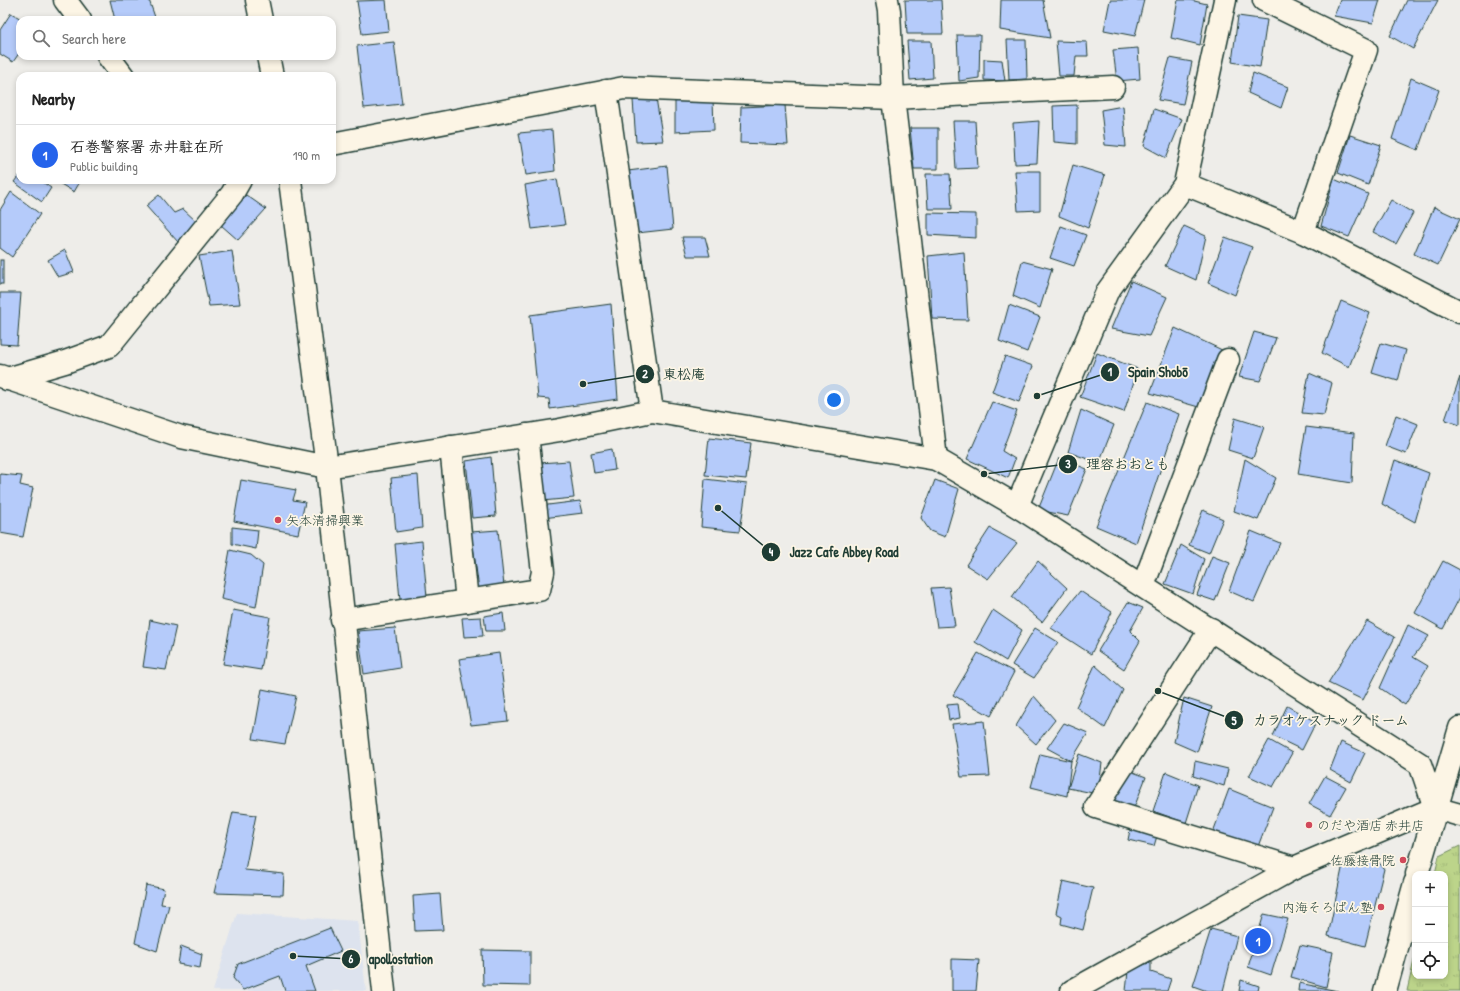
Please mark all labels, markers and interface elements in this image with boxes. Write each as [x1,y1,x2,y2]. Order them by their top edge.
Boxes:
search box [16,16,336,60]
icon: search [30,27,52,49]
text: Search here [62,28,126,49]
text: Nearby [32,87,75,110]
text: 石巻警察署 赤井駐在所 [70,136,223,157]
text: 1 [43,146,47,164]
text: 190 m [293,146,320,164]
text: Public building [70,157,138,175]
callout: Spain Shobō [1100,359,1196,385]
callout: 東松庵 [635,361,713,387]
text: Spain Shobō [1128,362,1188,383]
text: 1 [1108,363,1113,380]
text: 東松庵 [663,364,705,383]
text: 2 [642,365,648,382]
your location [824,390,844,410]
callout: 理容おおとも [1058,451,1178,477]
text: 理容おおとも [1086,454,1170,473]
text: 3 [1065,455,1071,472]
place label: 矢本清掃興業 [286,511,364,529]
marker: 矢本清掃興業 [273,515,283,525]
callout: Jazz Cafe Abbey Road [761,539,906,565]
text: Jazz Cafe Abbey Road [790,542,899,563]
text: 4 [769,543,774,560]
callout: カラオケスナック ドーム [1224,707,1417,733]
text: カラオケスナック ドーム [1253,710,1409,729]
text: 5 [1231,712,1237,729]
place label: のだや酒店 赤井店 [1317,816,1424,834]
marker: のだや酒店 赤井店 [1304,820,1314,830]
place label: 佐藤接骨院 [1330,851,1395,869]
marker: 佐藤接骨院 [1398,855,1408,865]
map controls [1412,871,1448,979]
button: + [1412,871,1448,907]
place label: 内海そろばん塾 [1282,898,1373,916]
marker: 内海そろばん塾 [1376,902,1386,912]
button: − [1412,907,1448,943]
pin: 1 [1245,926,1271,956]
button: locate [1412,943,1448,979]
callout: apollostation [341,946,441,972]
text: apollostation [369,949,433,970]
text: 6 [349,950,354,967]

